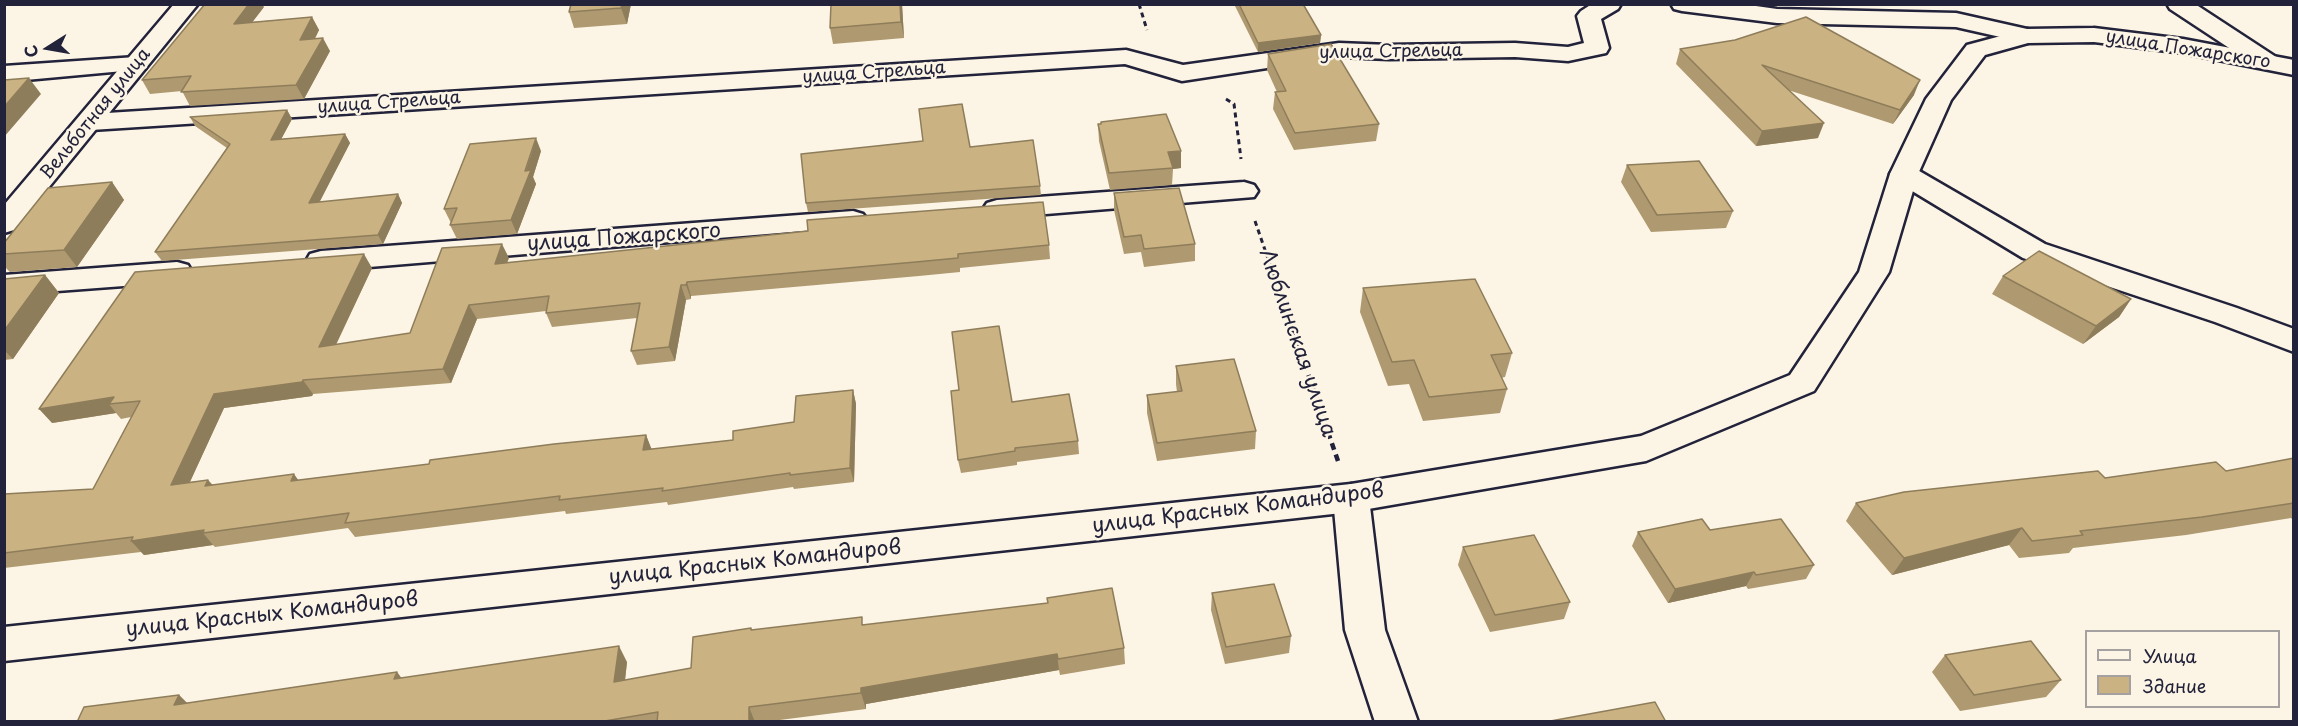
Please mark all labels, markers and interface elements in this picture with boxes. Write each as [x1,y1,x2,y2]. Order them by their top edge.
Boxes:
north arrow [18,18,78,78]
street label: улица Пожарского [2104,26,2272,74]
street label: улица Стрельца [1319,40,1463,64]
text: С [17,43,43,60]
street label: Вельботная улица [36,44,156,184]
street label: улица Стрельца [802,57,946,89]
street label: улица Стрельца [317,87,461,119]
street label: улица Пожарского [526,219,722,257]
street label: Люблинская улица [1253,246,1341,440]
street label: улица Красных Командиров [1091,479,1385,539]
street label: улица Красных Командиров [608,535,902,591]
street label: улица Красных Командиров [125,587,419,643]
legend [2085,630,2280,708]
text: Улица [2143,642,2197,669]
text: Здание [2143,672,2206,699]

